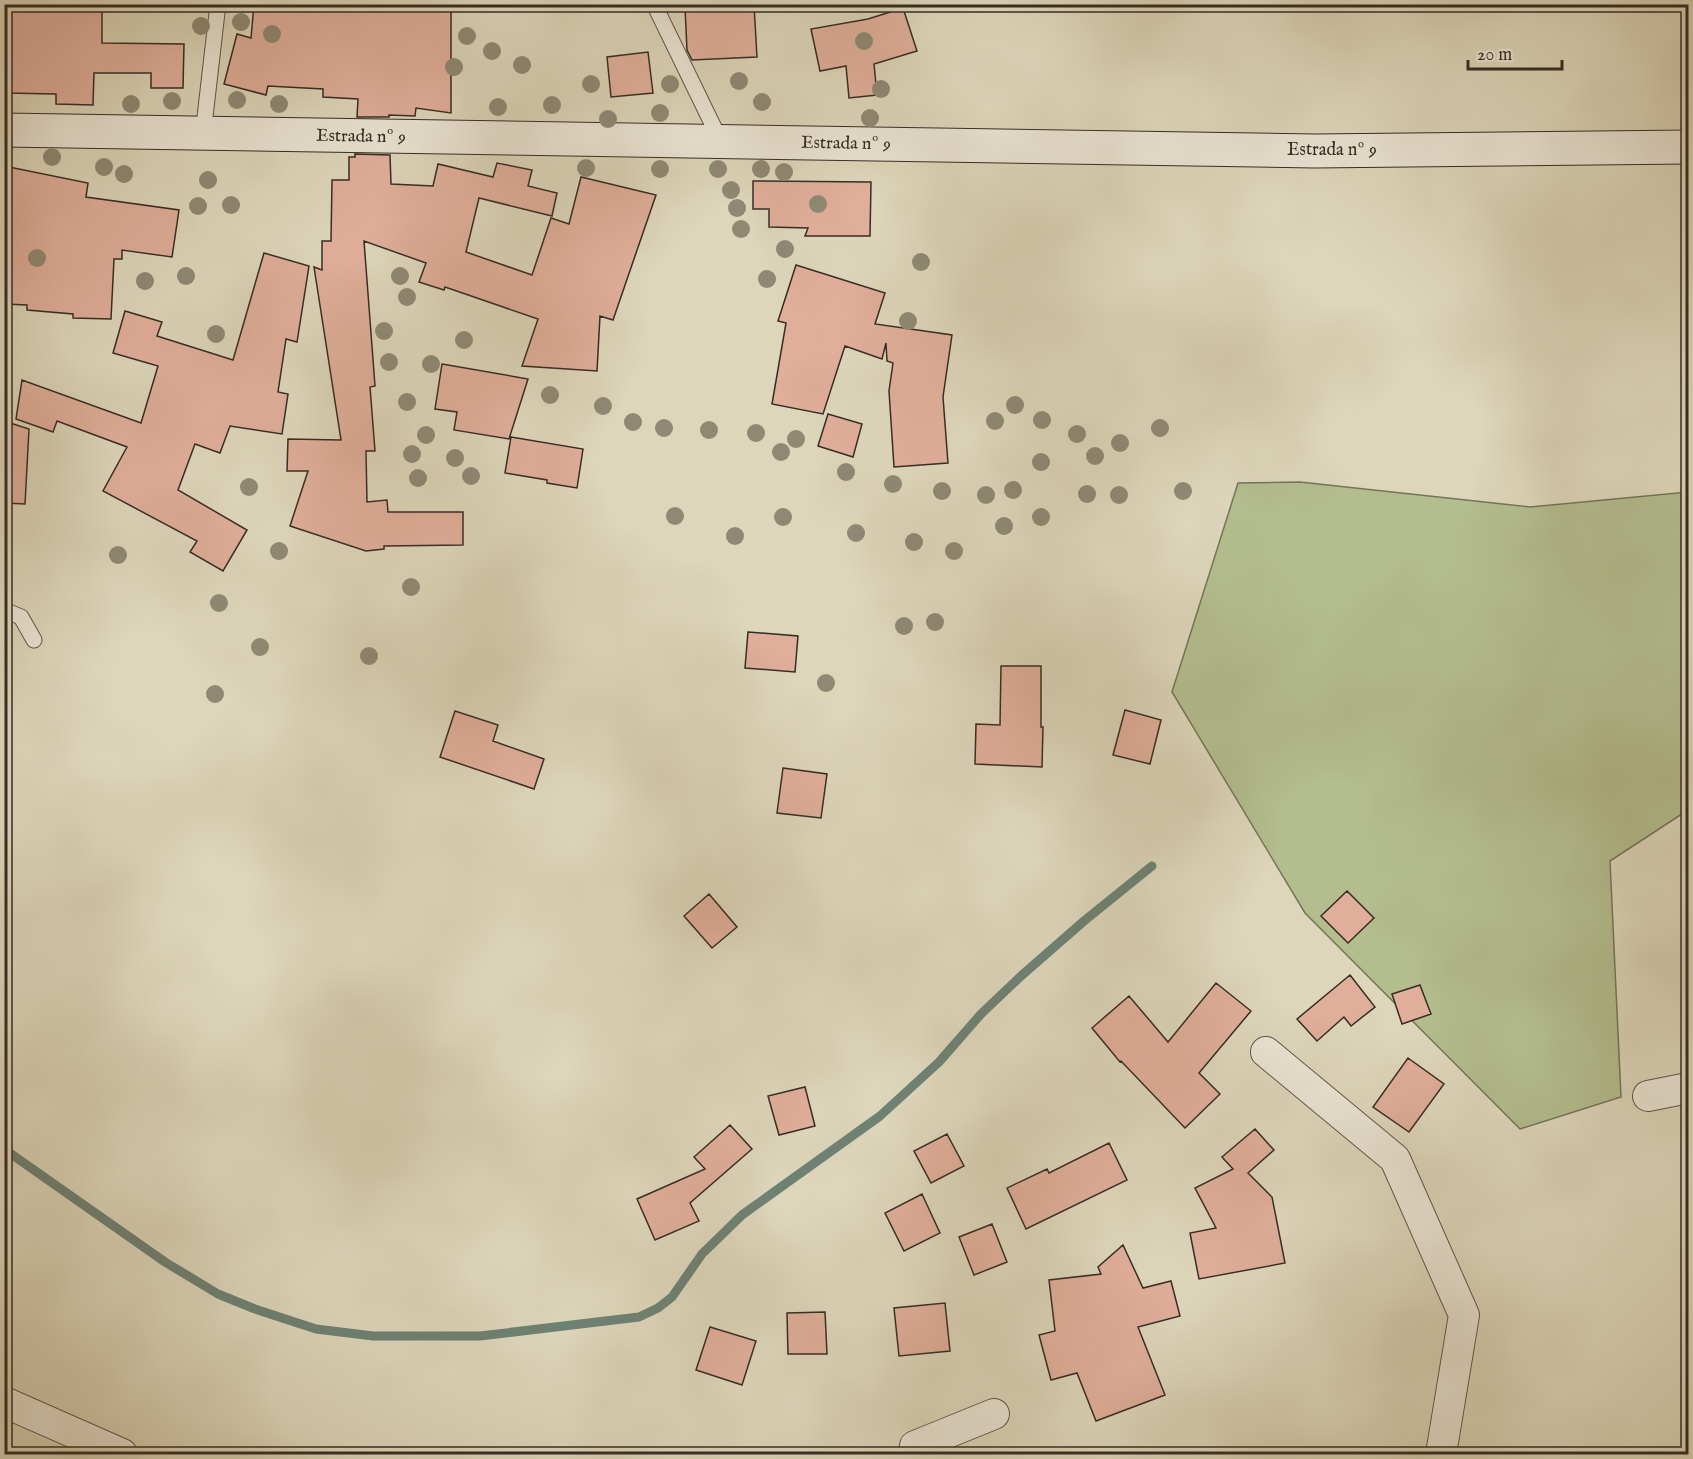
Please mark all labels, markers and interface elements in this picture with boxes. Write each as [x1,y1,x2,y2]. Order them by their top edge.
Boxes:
scale bar [1468,33,1562,71]
text: 20 m [1477,44,1512,67]
street label: Estrada nº 9 [316,125,406,149]
street label: Estrada nº 9 [801,132,891,156]
street label: Estrada nº 9 [1287,139,1377,162]

